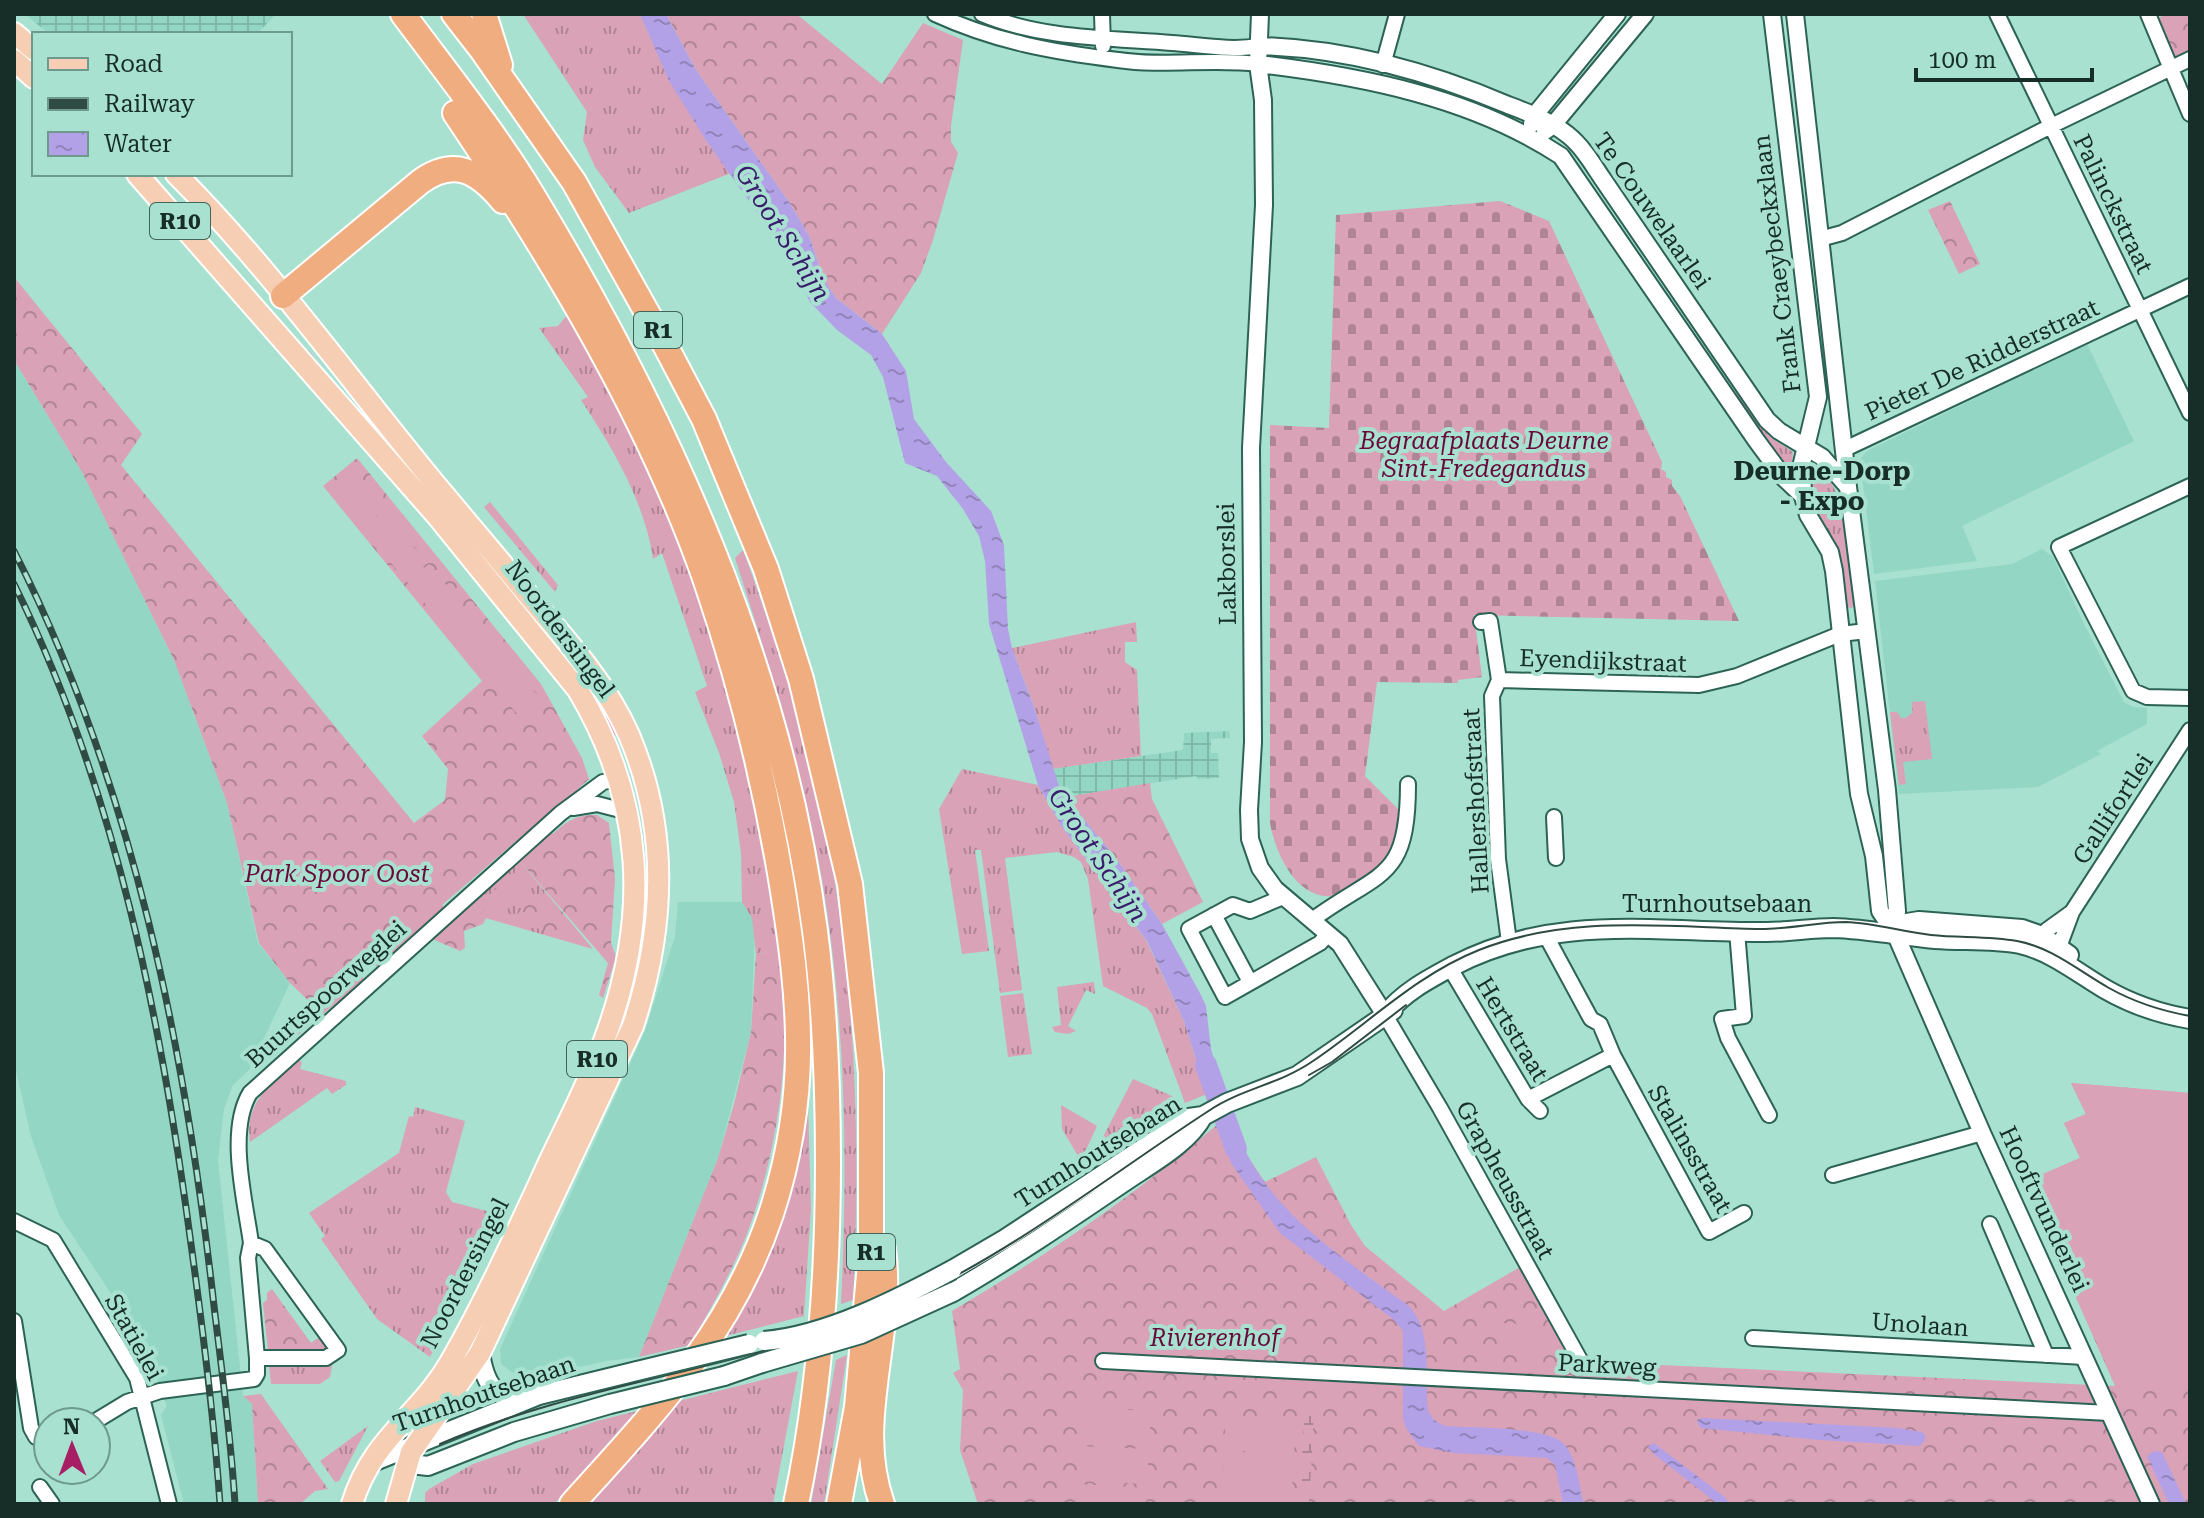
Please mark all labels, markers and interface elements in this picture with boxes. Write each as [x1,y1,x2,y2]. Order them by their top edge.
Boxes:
legend [32,32,292,176]
scale bar [1916,32,2092,82]
text: 100 m [1928,46,1996,74]
text: Road [104,50,163,78]
text: Railway [104,90,195,118]
street label: Te Couwelaarlei [1588,127,1717,295]
text: Water [104,130,172,158]
street label: Palinckstraat [2067,130,2159,278]
street label: Frank Craeybeckxlaan [1747,133,1807,395]
water label: Groot Schijn [729,159,837,307]
road number: R10 [150,203,210,239]
street label: Pieter De Ridderstraat [1861,293,2103,427]
road number: R1 [634,312,682,348]
park label: Begraafplaats Deurne Sint-Fredegandus [1358,427,1609,483]
district label: Deurne-Dorp - Expo [1733,456,1911,516]
street label: Lakborslei [1212,502,1242,625]
street label: Noordersingel [499,555,621,703]
street label: Eyendijkstraat [1519,644,1687,678]
street label: Hallershofstraat [1457,708,1495,894]
street label: Gallifortlei [2067,748,2159,869]
water label: Groot Schijn [1042,782,1154,928]
park label: Park Spoor Oost [244,860,429,888]
street label: Turnhoutsebaan [1622,890,1812,918]
street label: Buurtspoorweglei [240,914,412,1073]
street label: Hertstraat [1470,972,1554,1086]
road number: R10 [567,1041,627,1077]
street label: Stalinsstraat [1642,1080,1738,1218]
street label: Turnhoutsebaan [1010,1090,1186,1214]
street label: Grapheusstraat [1450,1096,1560,1264]
street label: Hooftvunderlei [1993,1122,2095,1296]
street label: Noordersingel [415,1193,515,1353]
road number: R1 [847,1234,895,1270]
street label: Statielei [99,1289,169,1385]
street label: Unolaan [1870,1308,1970,1342]
park label: Rivierenhof [1149,1324,1283,1352]
street label: Parkweg [1557,1348,1657,1382]
street label: Turnhoutsebaan [389,1350,579,1438]
north arrow [32,1406,112,1486]
text: N [63,1414,80,1439]

